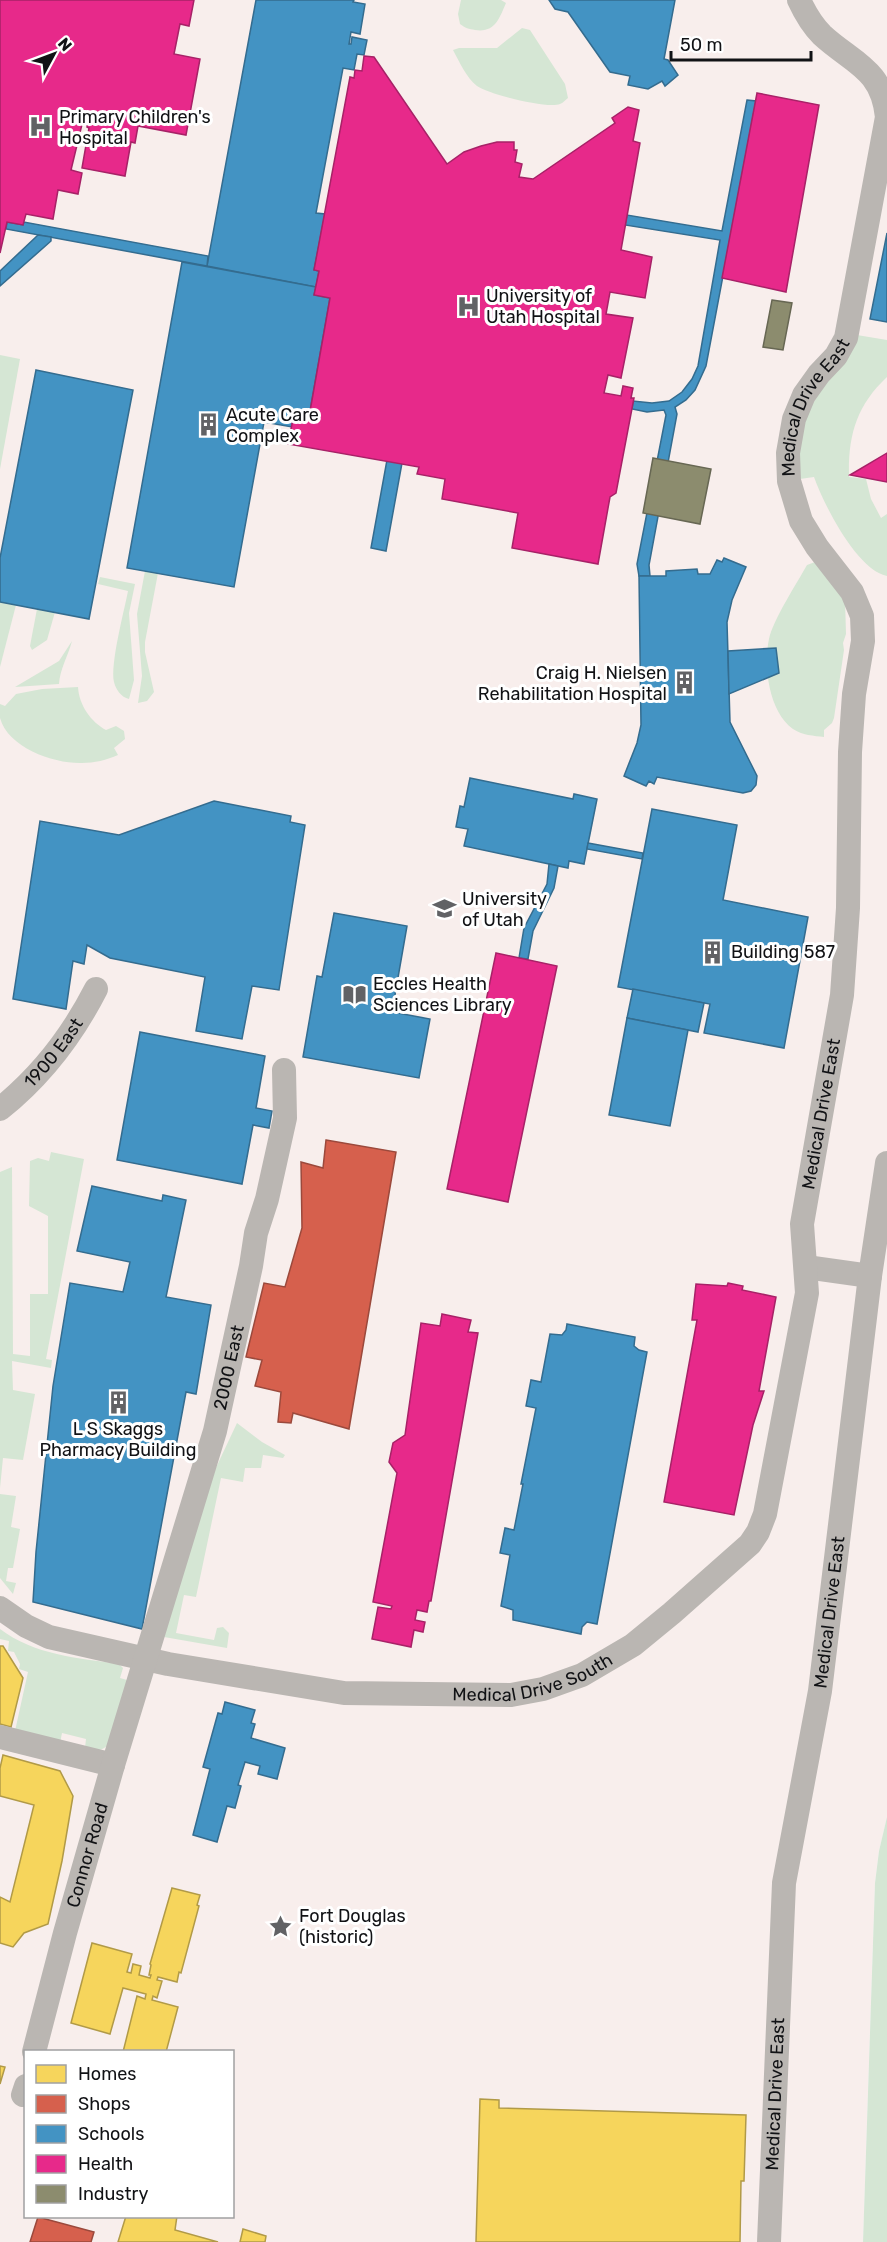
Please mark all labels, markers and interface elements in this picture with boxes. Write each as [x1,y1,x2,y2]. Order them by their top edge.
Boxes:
north arrow [24,24,84,84]
scale bar [671,24,810,62]
text: N [54,34,76,55]
text: 50 m [680,34,723,56]
place label: Primary Children's Hospital [59,106,211,149]
hospital icon: Primary Children's Hospital [28,114,54,140]
place label: University of Utah Hospital [486,285,600,328]
hospital icon: University of Utah Hospital [455,293,481,319]
street label: Medical Drive East [777,335,855,477]
place label: Acute Care Complex [226,404,319,447]
building icon: Acute Care Complex [195,412,221,438]
place label: Craig H. Nielsen Rehabilitation Hospital [478,662,667,705]
building icon: Craig H. Nielsen Rehabilitation Hospital [672,670,698,696]
place label: University of Utah [462,888,547,931]
school or university icon: University of Utah [431,896,457,922]
building icon: Building 587 [700,939,726,965]
place label: Building 587 [731,941,835,963]
place label: Eccles Health Sciences Library [373,973,512,1016]
library icon: Eccles Health Sciences Library [342,981,368,1007]
street label: 1900 East [19,1014,88,1092]
street label: Medical Drive East [797,1037,845,1191]
street label: 2000 East [209,1323,249,1412]
building icon: L S Skaggs Pharmacy Building [105,1390,131,1416]
place label: L S Skaggs Pharmacy Building [39,1418,197,1461]
street label: Medical Drive East [809,1535,850,1689]
street label: Medical Drive South [452,1648,617,1706]
street label: Connor Road [62,1800,113,1910]
place label: Fort Douglas (historic) [299,1905,406,1948]
place icon: Fort Douglas (historic) [268,1913,294,1939]
street label: Medical Drive East [761,2017,789,2171]
legend [24,2050,234,2218]
text: Homes [78,2063,136,2085]
text: Shops [78,2093,130,2115]
text: Schools [78,2123,144,2145]
text: Health [78,2153,133,2175]
text: Industry [78,2183,148,2205]

